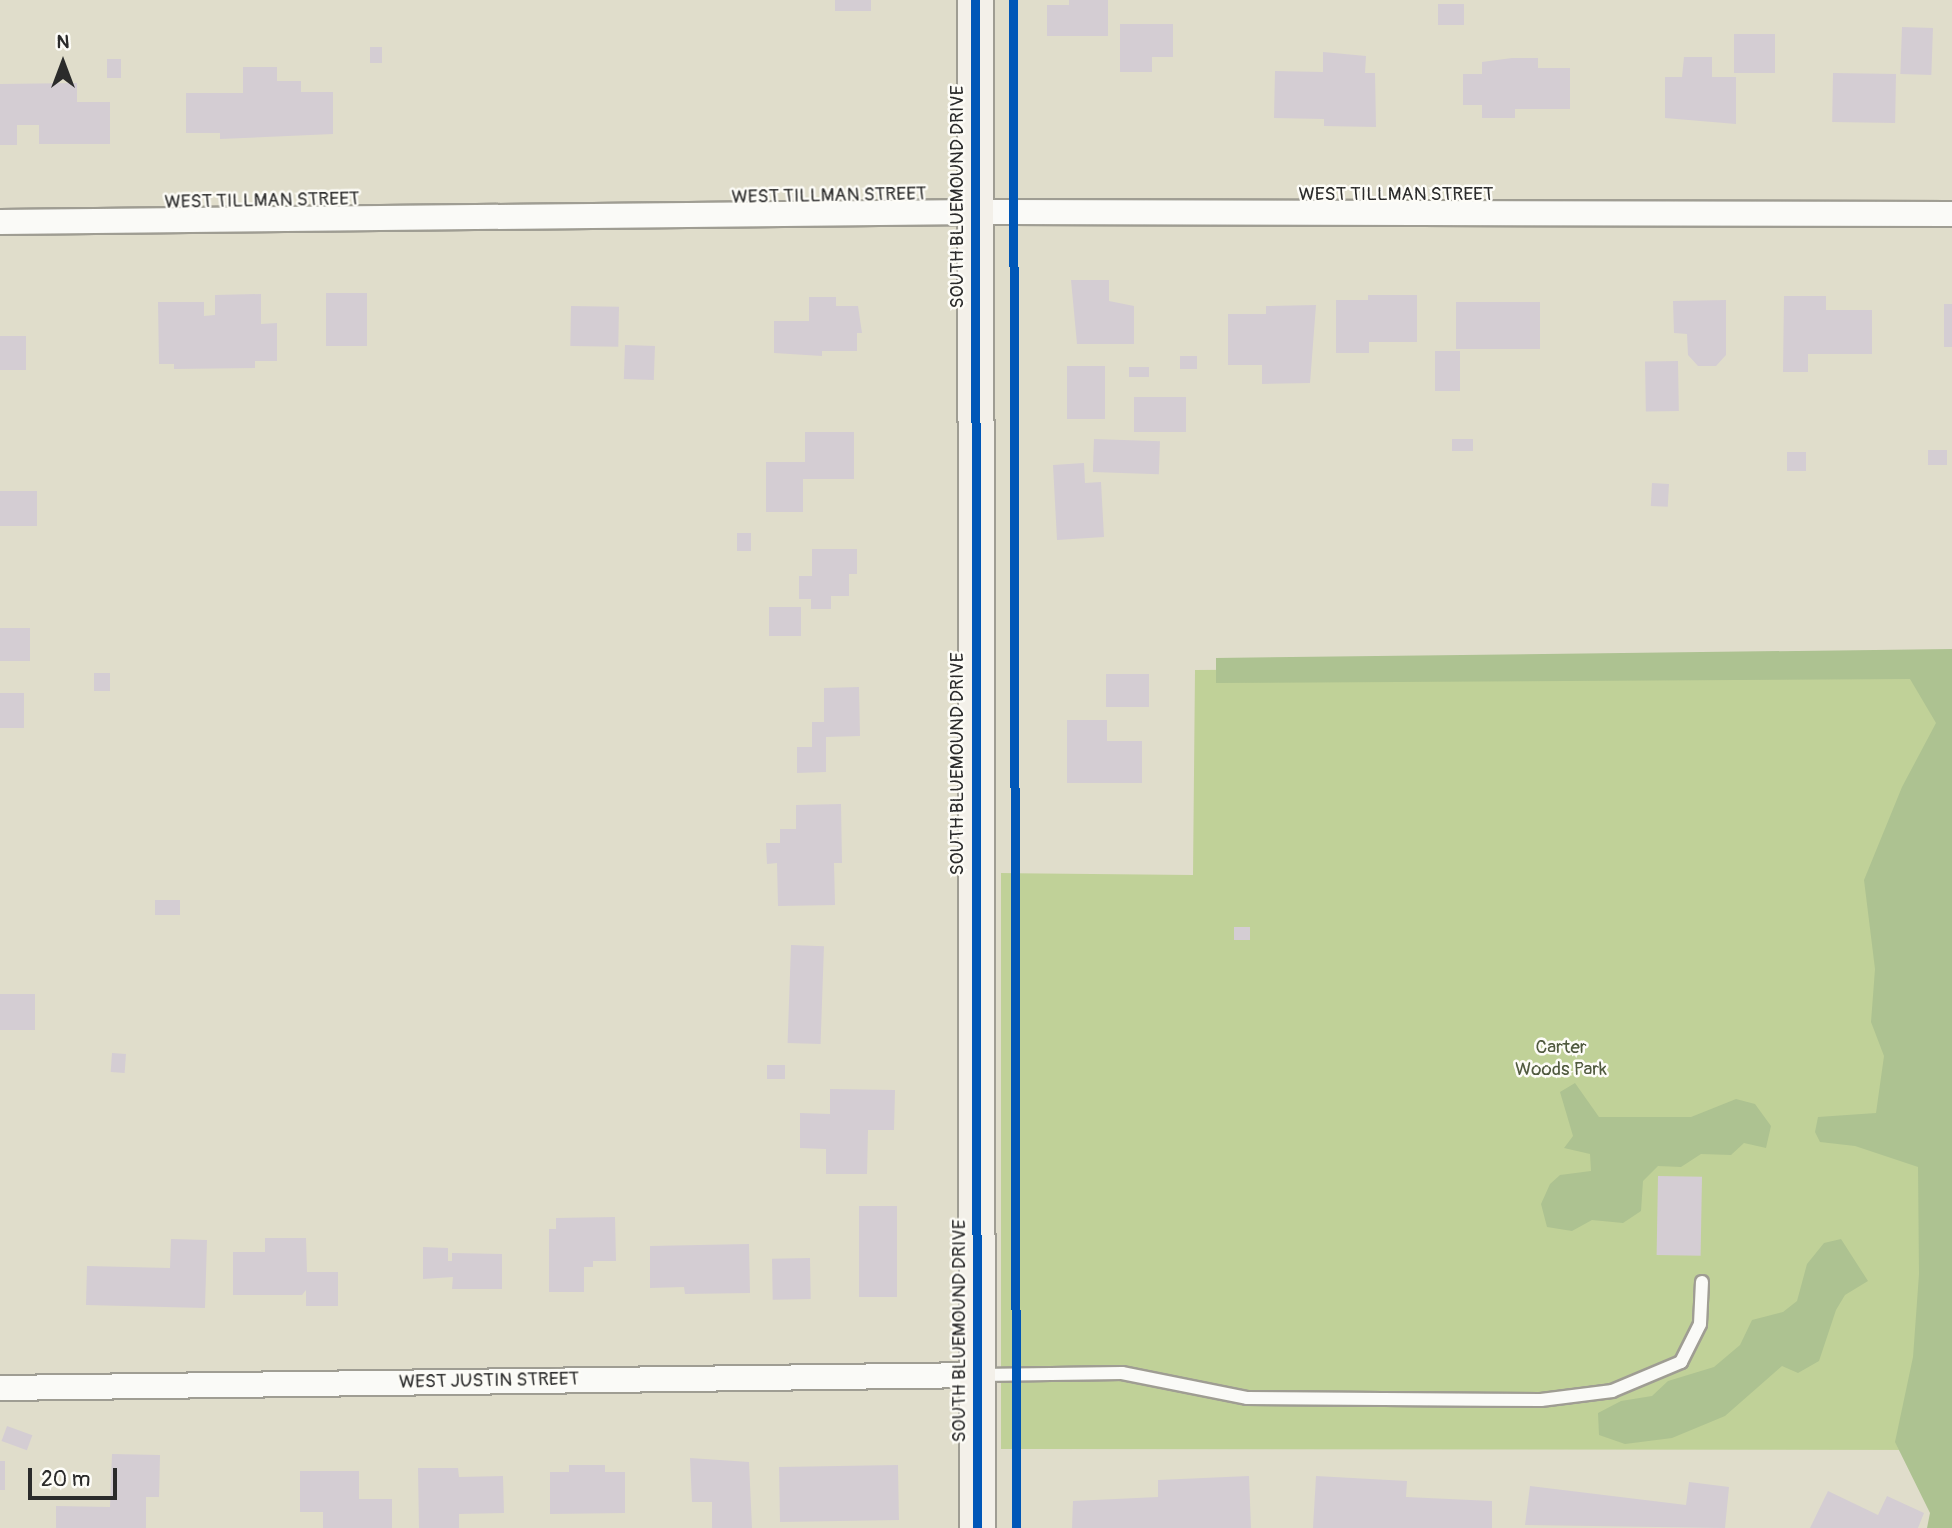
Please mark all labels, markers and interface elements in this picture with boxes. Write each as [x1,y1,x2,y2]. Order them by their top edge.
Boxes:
north arrow [28,28,98,98]
text: N [57,30,69,54]
street label: SOUTH BLUEMOUND DRIVE [947,85,969,309]
street label: WEST TILLMAN STREET [731,183,927,209]
street label: WEST TILLMAN STREET [1298,184,1494,206]
street label: WEST TILLMAN STREET [164,188,360,214]
street label: SOUTH BLUEMOUND DRIVE [947,652,969,876]
park label: Carter Woods Park [1515,1037,1607,1081]
street label: SOUTH BLUEMOUND DRIVE [949,1219,971,1443]
street label: WEST JUSTIN STREET [399,1368,579,1394]
scale bar [32,1454,121,1498]
text: 20 m [41,1466,90,1493]

